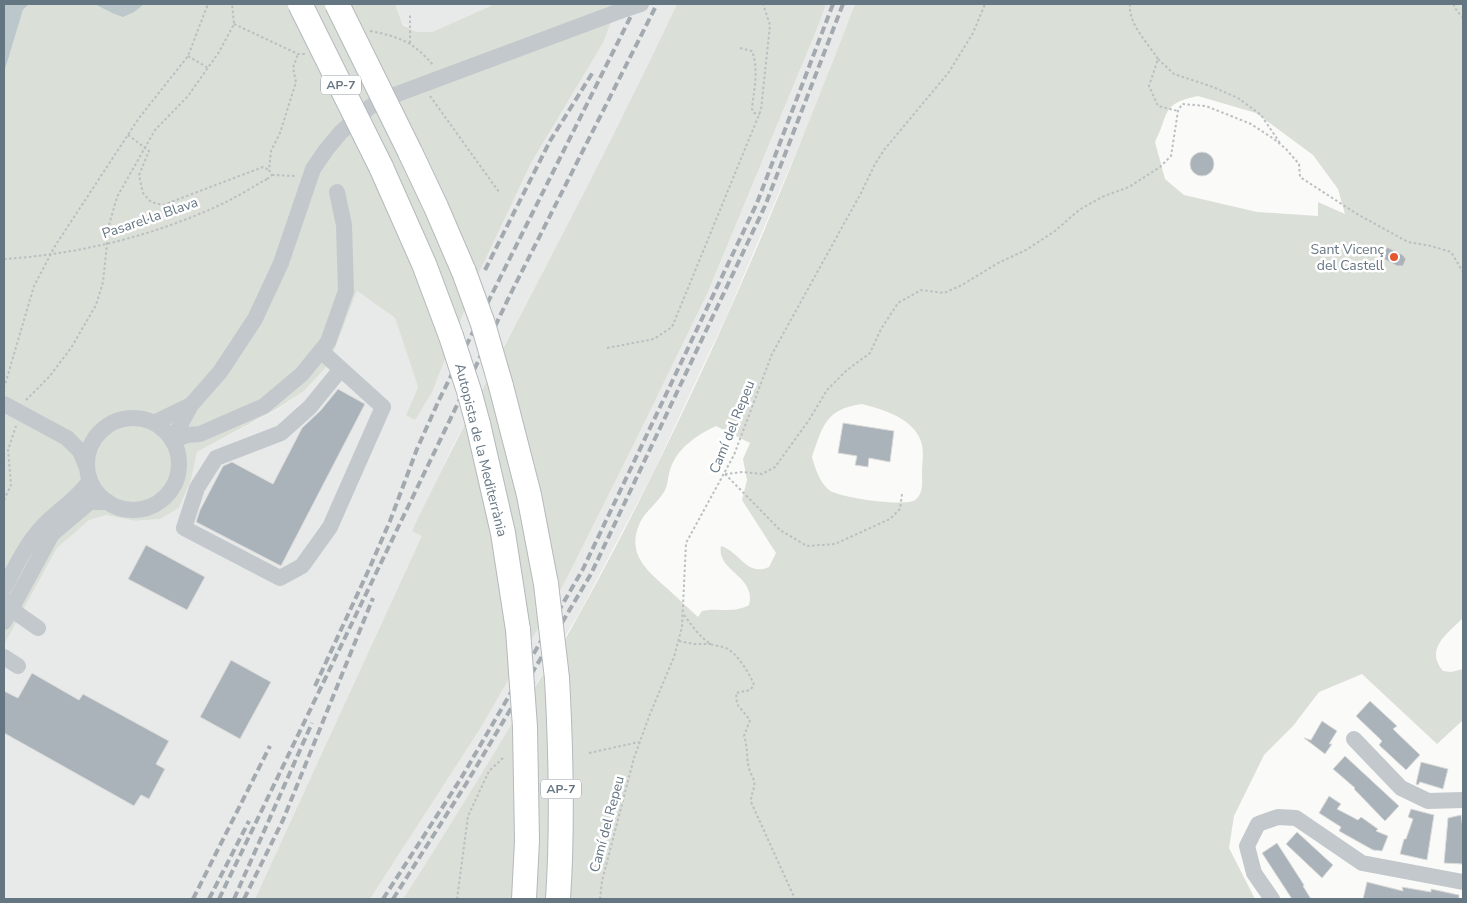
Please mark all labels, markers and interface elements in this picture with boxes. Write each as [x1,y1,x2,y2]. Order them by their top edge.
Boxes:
road number: AP-7 [321,76,361,94]
street label: Pasarel·la Blava [99,193,201,243]
place label: Sant Vicenç del Castell [1310,240,1385,275]
marker: Sant Vicenç del Castell [1388,251,1400,263]
street label: Autopista de la Mediterrània [450,361,512,539]
street label: Camí del Repeu [705,378,759,476]
street label: Camí del Repeu [585,774,629,874]
road number: AP-7 [541,780,581,799]

